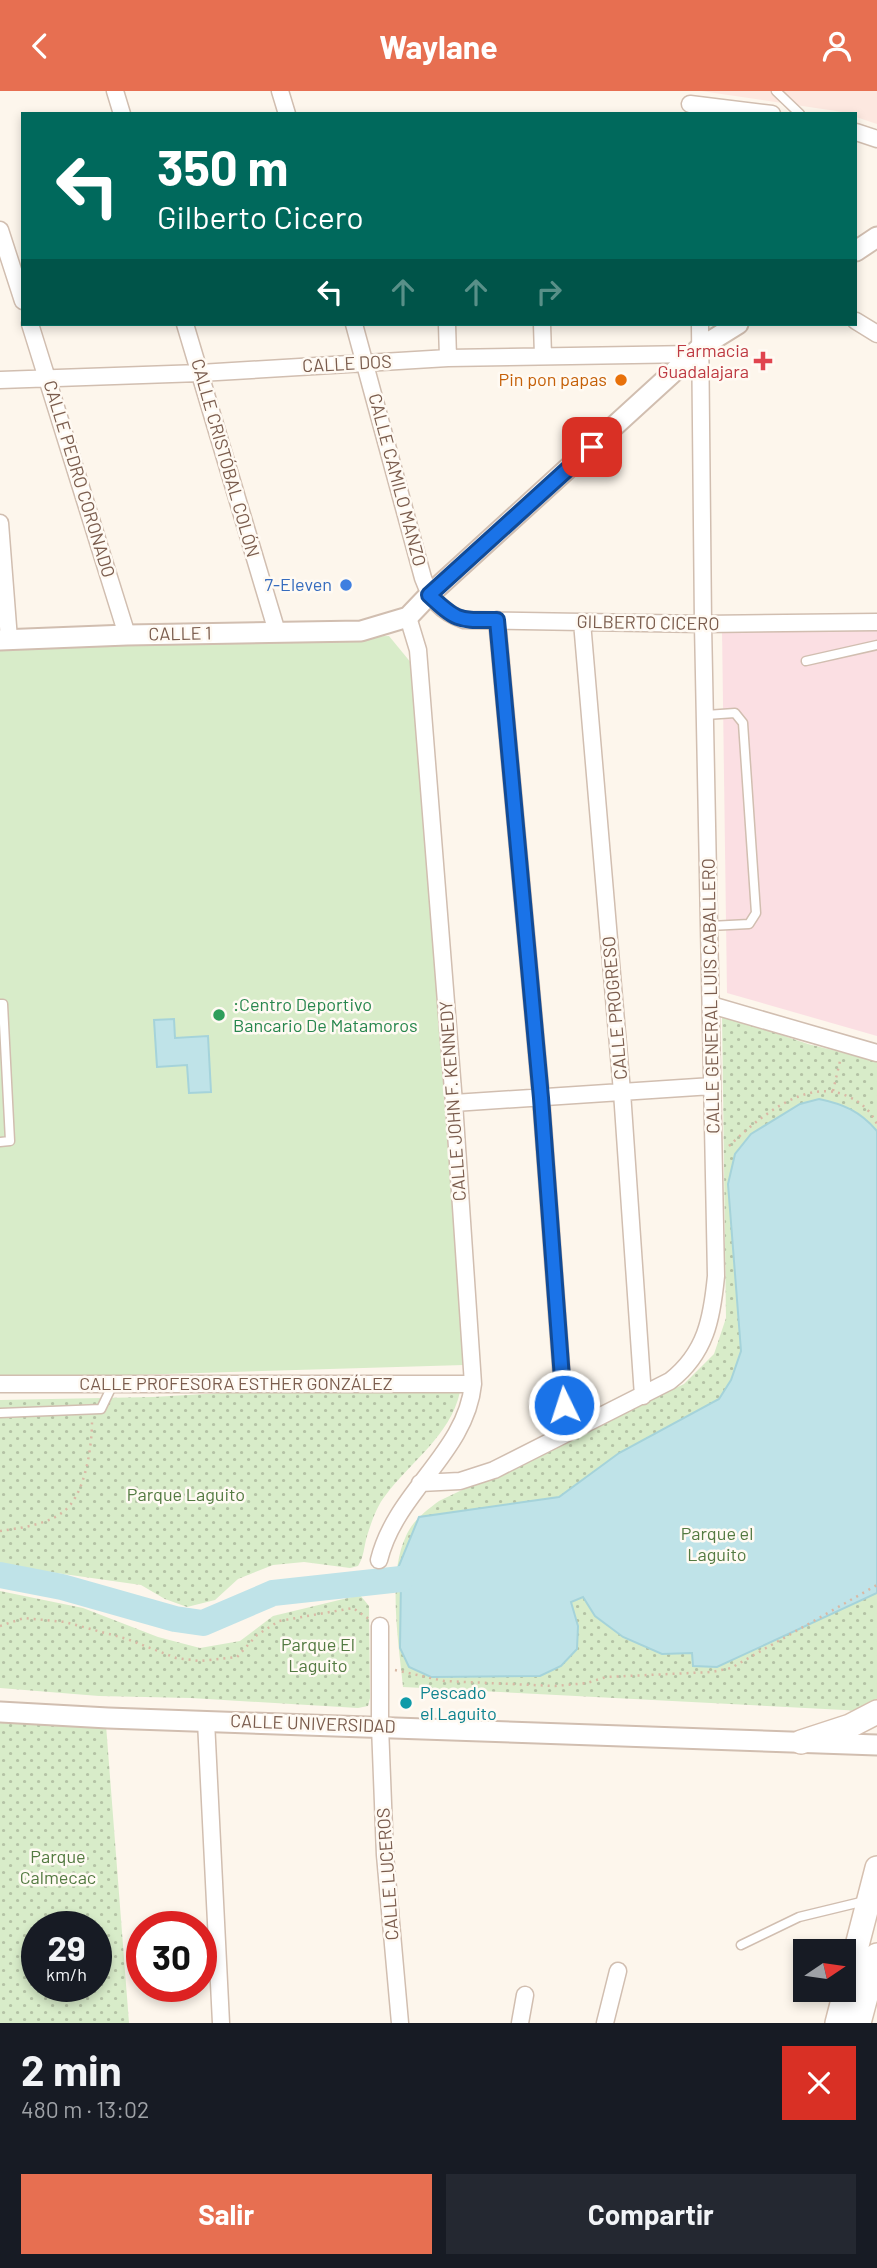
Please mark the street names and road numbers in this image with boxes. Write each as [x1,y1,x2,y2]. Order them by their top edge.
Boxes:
street label: CALLE DOS [302,350,392,376]
street label: CALLE CRISTÓBAL COLÓN [187,356,265,559]
street label: CALLE PEDRO CORONADO [39,377,120,580]
street label: CALLE CAMILO MANZO [364,391,432,569]
street label: GILBERTO CICERO [576,610,720,634]
street label: CALLE 1 [148,621,212,645]
street label: CALLE GENERAL LUIS CABALLERO [697,858,723,1134]
street label: CALLE PROGRESO [597,935,631,1081]
street label: CALLE JOHN F. KENNEDY [434,1000,470,1202]
street label: CALLE PROFESORA ESTHER GONZÁLEZ [79,1372,393,1394]
street label: CALLE UNIVERSIDAD [230,1709,396,1737]
street label: CALLE LUCEROS [371,1807,403,1941]

